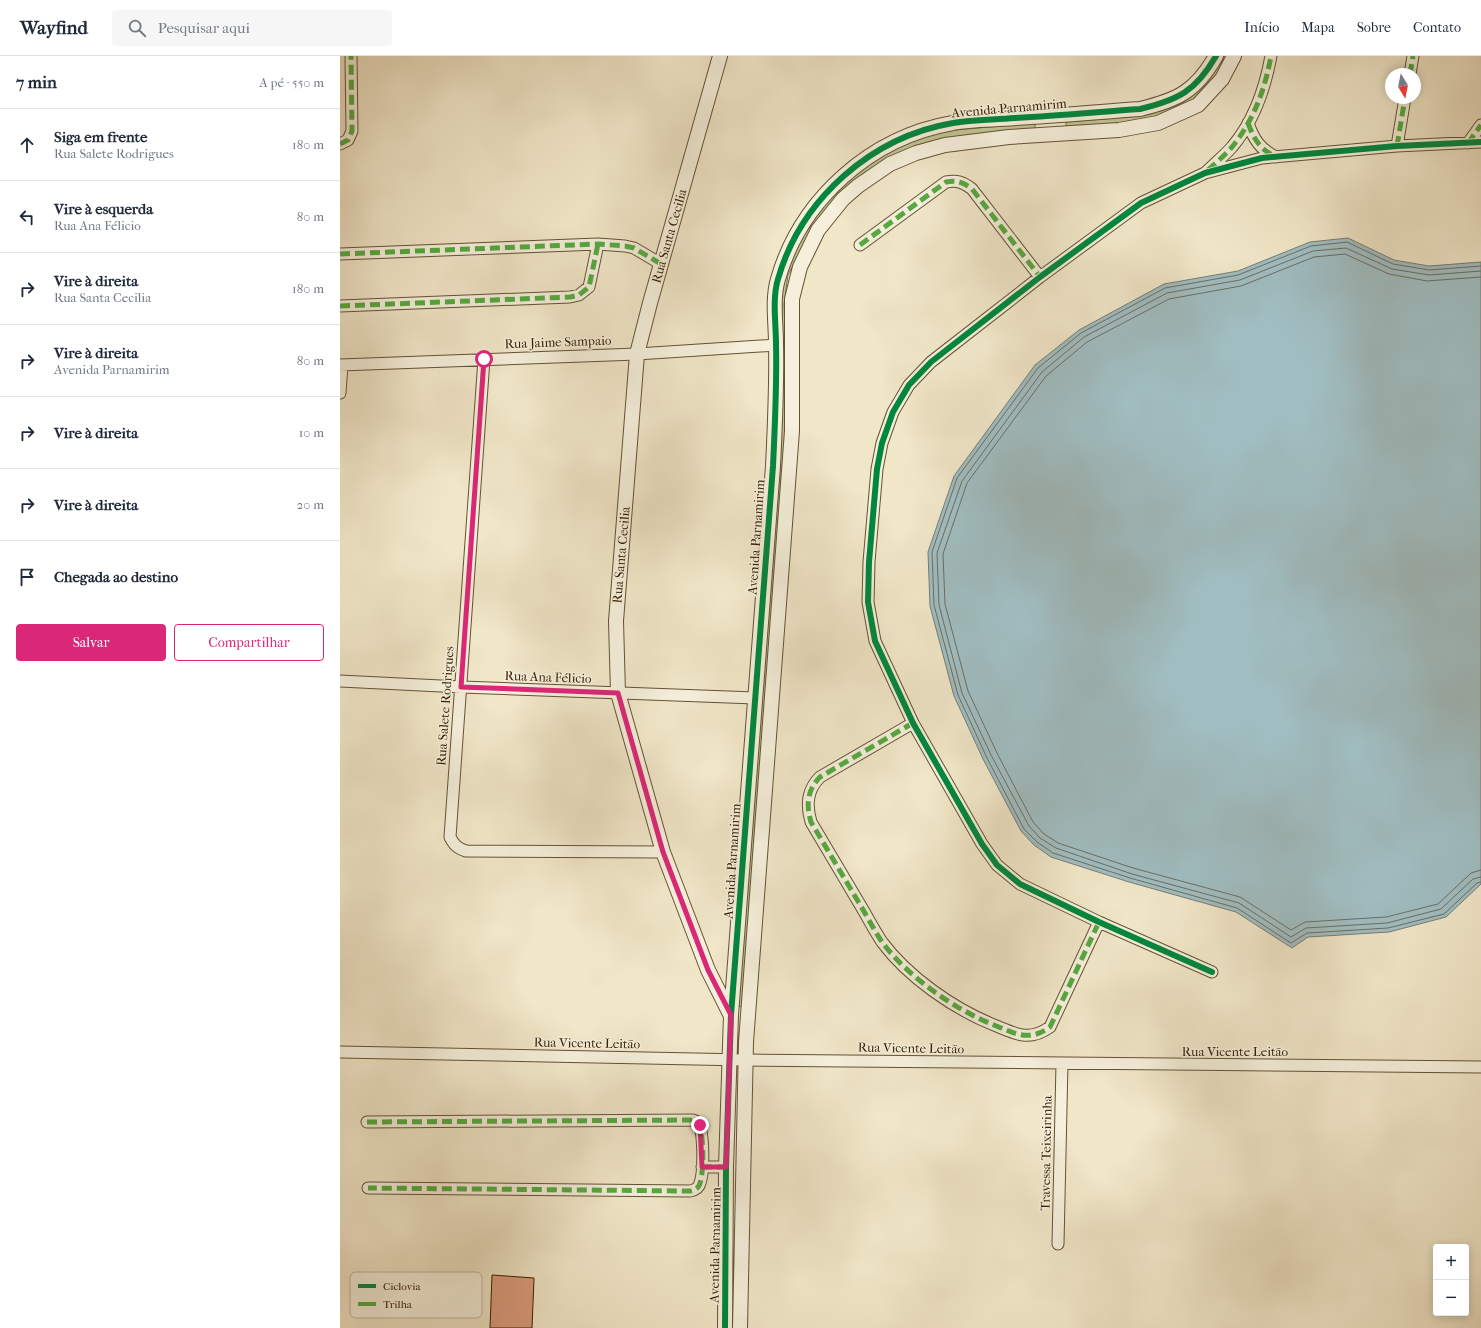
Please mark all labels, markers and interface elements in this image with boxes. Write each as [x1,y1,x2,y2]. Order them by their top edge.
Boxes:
search box [112,10,392,46]
text: Wayfind [20,17,88,39]
icon: search [126,17,148,39]
text: Pesquisar aqui [158,19,250,37]
text: Início [1244,19,1279,36]
text: Mapa [1301,19,1335,36]
text: Sobre [1357,19,1391,36]
text: Contato [1413,19,1461,36]
north arrow [1385,68,1421,104]
text: 7 min [16,72,57,92]
text: A pé · 550 m [259,75,324,90]
street label: Avenida Parnamirim [950,95,1067,121]
text: Siga em frente [54,128,147,146]
icon: ahead [16,134,38,156]
text: 180 m [292,137,324,152]
text: Rua Salete Rodrigues [54,146,174,161]
street label: Rua Santa Cecilia [648,186,690,285]
text: Vire à esquerda [54,200,153,218]
icon: left [16,206,38,228]
text: 80 m [297,209,324,224]
text: Rua Ana Félicio [54,218,141,233]
text: Vire à direita [54,272,138,290]
icon: right [16,278,38,300]
text: 180 m [292,281,324,296]
text: Rua Santa Cecilia [54,290,151,305]
street label: Rua Jaime Sampaio [504,333,612,351]
text: Vire à direita [54,344,138,362]
icon: right [16,350,38,372]
route start [475,350,493,368]
text: 80 m [297,353,324,368]
text: Avenida Parnamirim [54,362,170,377]
icon: right [16,422,38,444]
text: Vire à direita [54,424,138,442]
text: 10 m [299,425,324,440]
street label: Avenida Parnamirim [744,479,768,596]
icon: right [16,494,38,516]
text: Vire à direita [54,496,138,514]
text: 20 m [297,497,324,512]
street label: Rua Santa Cecilia [609,505,633,604]
icon: arrive [16,566,38,588]
text: Chegada ao destino [54,568,178,586]
button: Salvar [16,624,166,661]
button: Compartilhar [174,624,324,661]
street label: Rua Salete Rodrigues [433,646,457,766]
street label: Rua Ana Félicio [504,668,592,686]
street label: Avenida Parnamirim [720,803,744,920]
street label: Rua Vicente Leitão [534,1035,641,1051]
street label: Rua Vicente Leitão [858,1040,965,1056]
street label: Rua Vicente Leitão [1182,1044,1289,1059]
street label: Travessa Teixeirinha [1037,1094,1055,1211]
route end [691,1116,709,1134]
street label: Avenida Parnamirim [706,1187,724,1304]
map controls [1433,1244,1469,1316]
button: + [1433,1244,1469,1280]
legend [350,1272,482,1318]
text: Ciclovia [383,1280,421,1293]
button: − [1433,1280,1469,1316]
text: Trilha [383,1298,413,1311]

